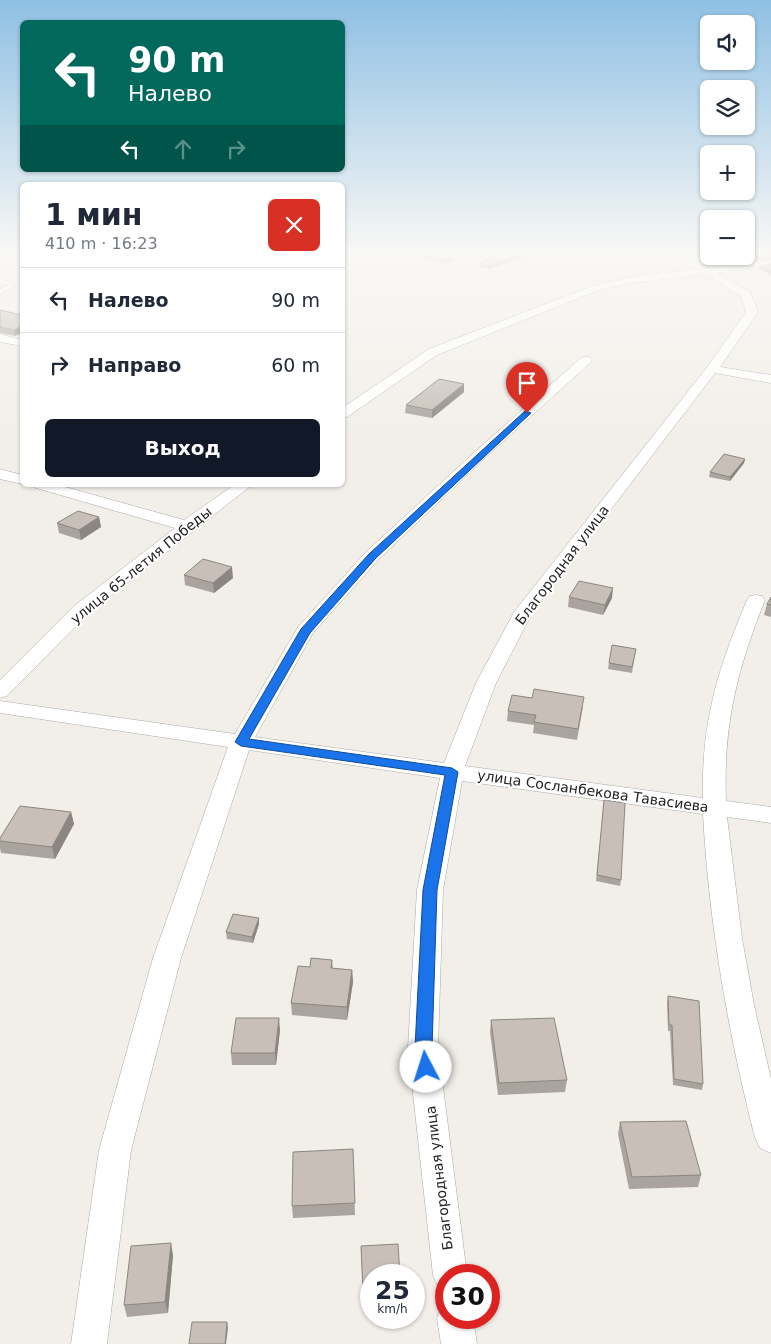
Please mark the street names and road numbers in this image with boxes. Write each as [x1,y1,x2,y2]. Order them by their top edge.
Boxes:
street label: Благородная улица [512,502,612,628]
street label: улица 65-летия Победы [67,503,215,627]
street label: улица Сосланбекова Тавасиева [476,767,710,815]
street label: Благородная улица [422,1105,456,1251]

